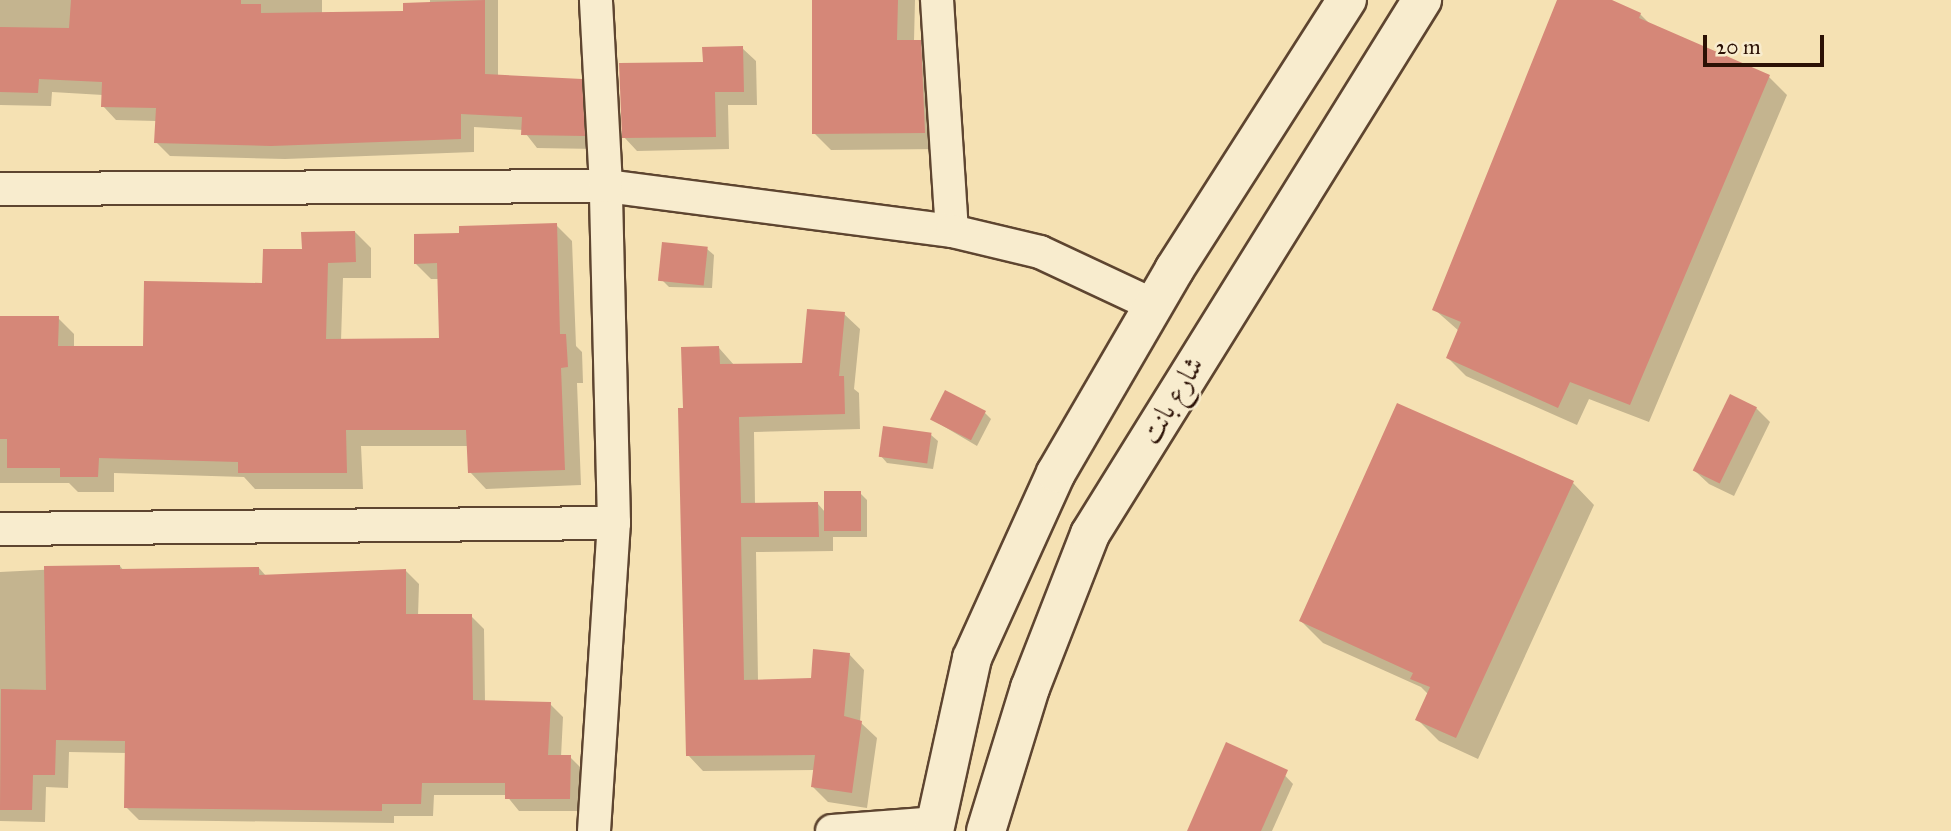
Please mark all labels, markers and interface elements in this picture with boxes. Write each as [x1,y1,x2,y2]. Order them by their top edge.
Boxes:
scale bar [1706,21,1827,65]
text: 20 m [1716,34,1761,60]
street label: شارع بانت [1133,350,1211,450]

